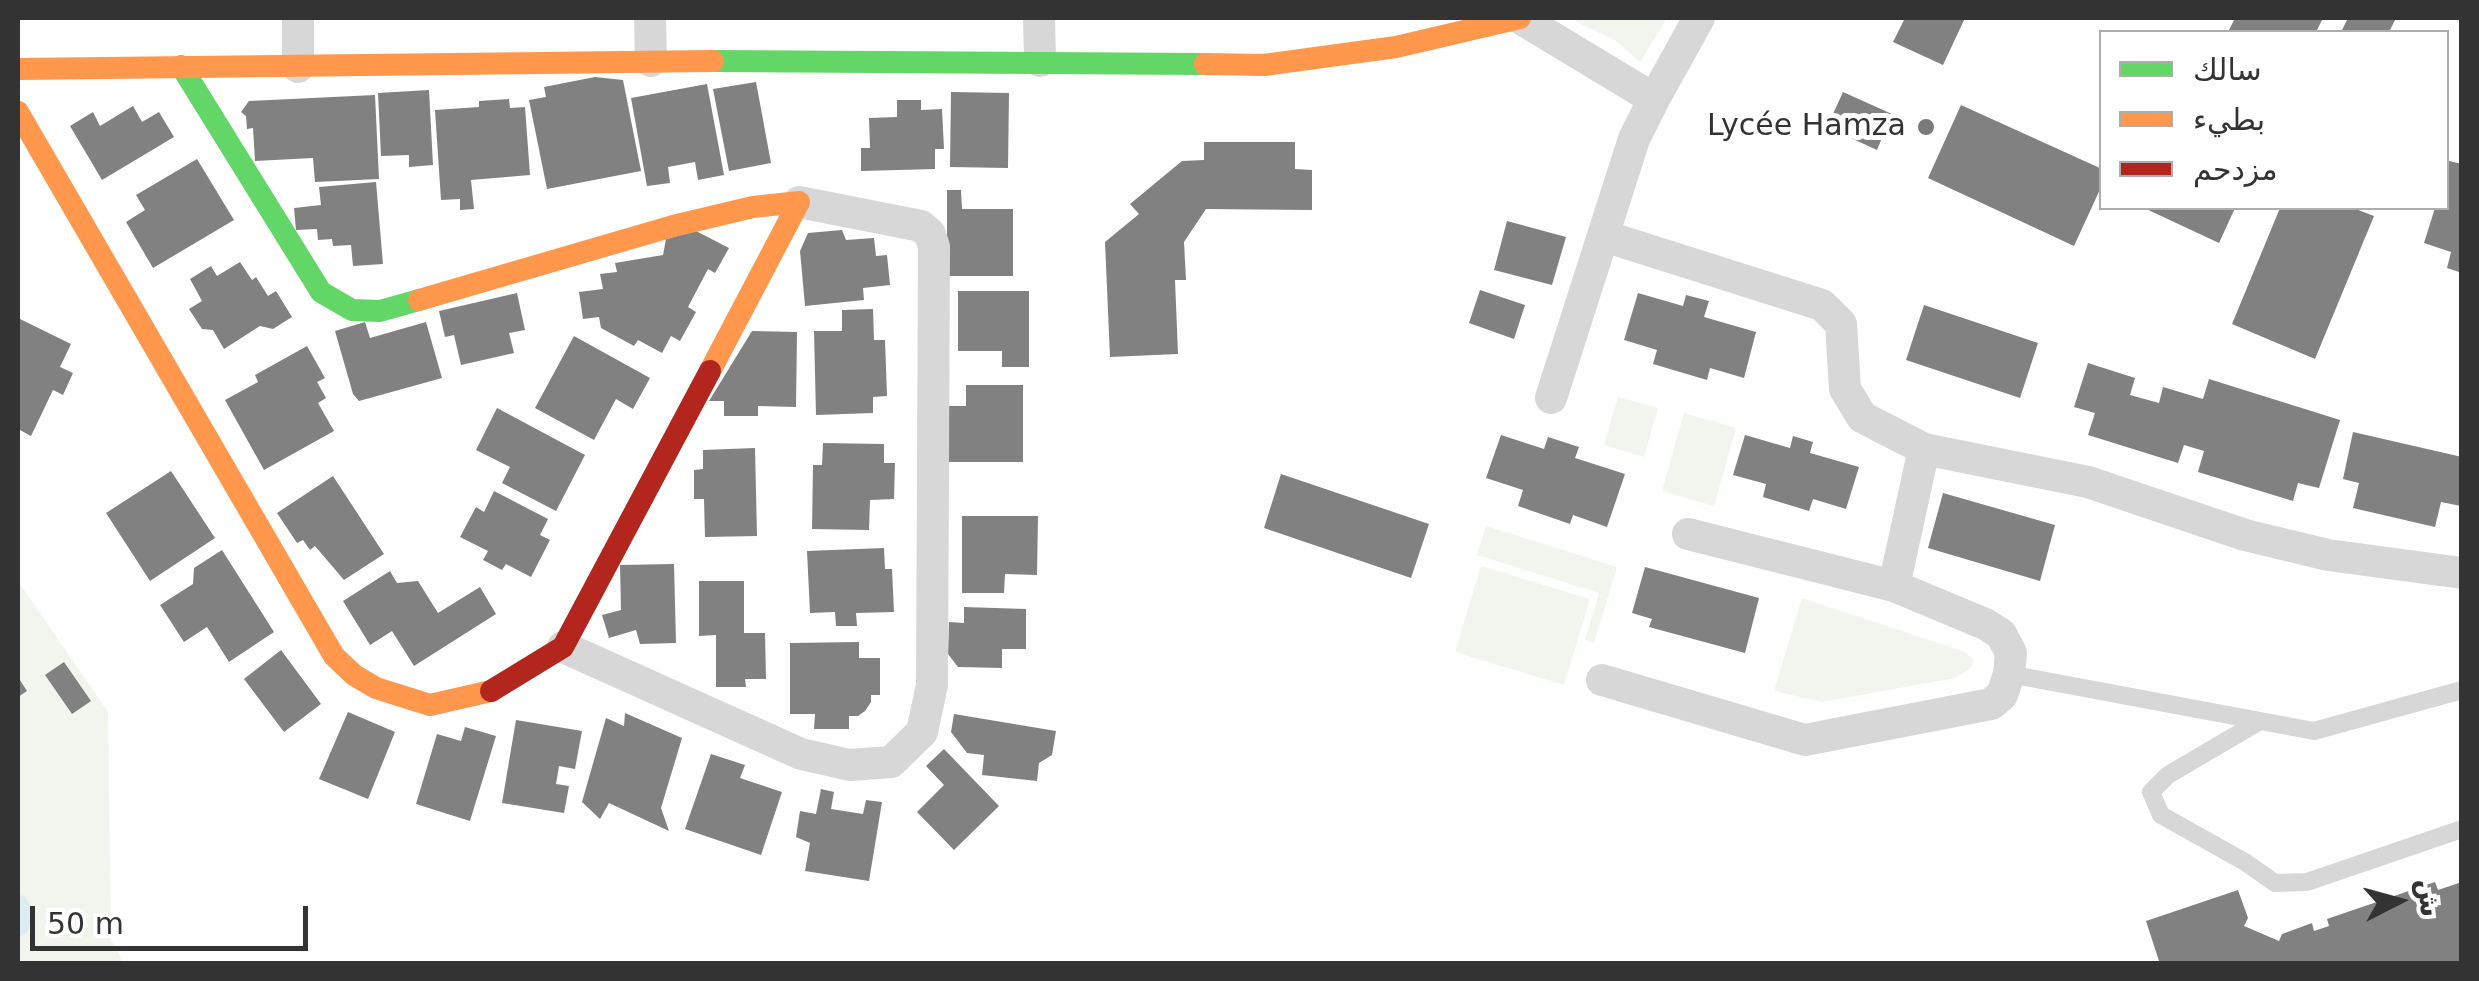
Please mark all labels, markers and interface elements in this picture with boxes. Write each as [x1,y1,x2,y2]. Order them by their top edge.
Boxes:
legend [2099,30,2449,210]
text: سالك [2193,52,2262,87]
text: بطيء [2193,102,2265,137]
place label: Lycée Hamza [1707,109,1906,145]
marker: Lycée Hamza [1915,116,1937,138]
text: مزدحم [2193,152,2278,187]
north arrow [2349,851,2449,951]
text: ش [2411,877,2448,919]
scale bar [35,886,312,948]
text: 50 m [47,906,124,941]

